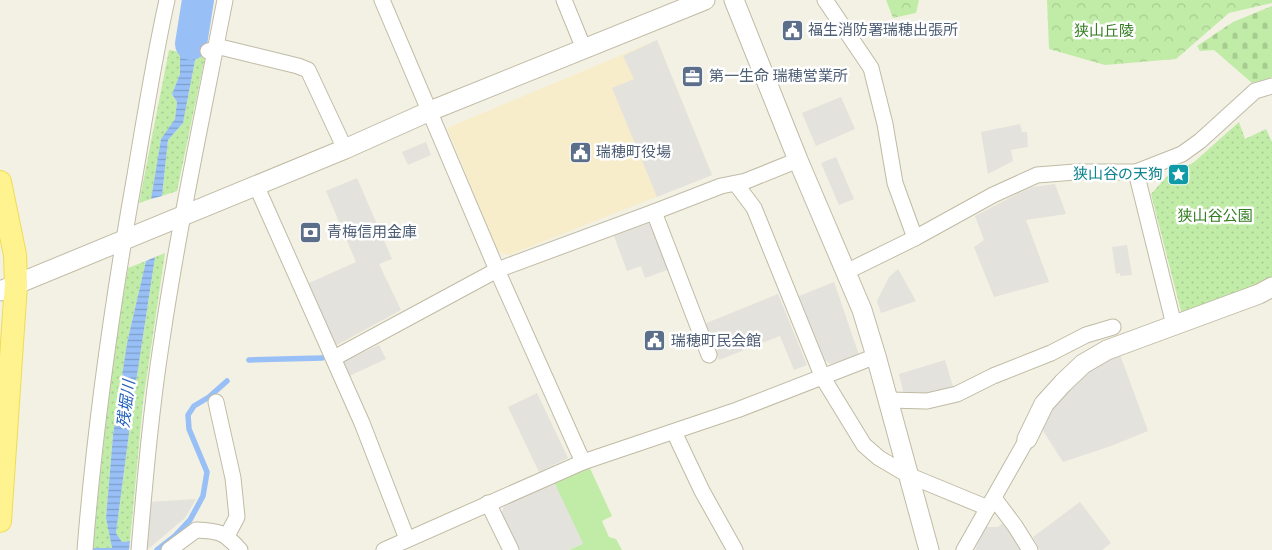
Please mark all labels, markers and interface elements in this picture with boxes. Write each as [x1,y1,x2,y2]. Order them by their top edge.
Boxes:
public building icon: 福生消防署瑞穂出張所 [780,18,804,42]
place label: 福生消防署瑞穂出張所 [808,21,958,39]
park label: 狭山丘陵 [1074,22,1134,40]
office icon: 第一生命 瑞穂営業所 [681,64,705,88]
place label: 第一生命 瑞穂営業所 [709,67,848,85]
public building icon: 瑞穂町役場 [568,140,592,164]
place label: 瑞穂町役場 [596,143,671,161]
place icon: 狭山谷の天狗 [1167,162,1191,186]
place label: 狭山谷の天狗 [1073,165,1163,183]
park label: 狭山谷公園 [1177,207,1253,225]
bank icon: 青梅信用金庫 [299,220,323,244]
place label: 青梅信用金庫 [327,223,417,241]
public building icon: 瑞穂町民会館 [643,329,667,353]
place label: 瑞穂町民会館 [671,332,761,350]
water label: 残堀川 [114,377,139,429]

